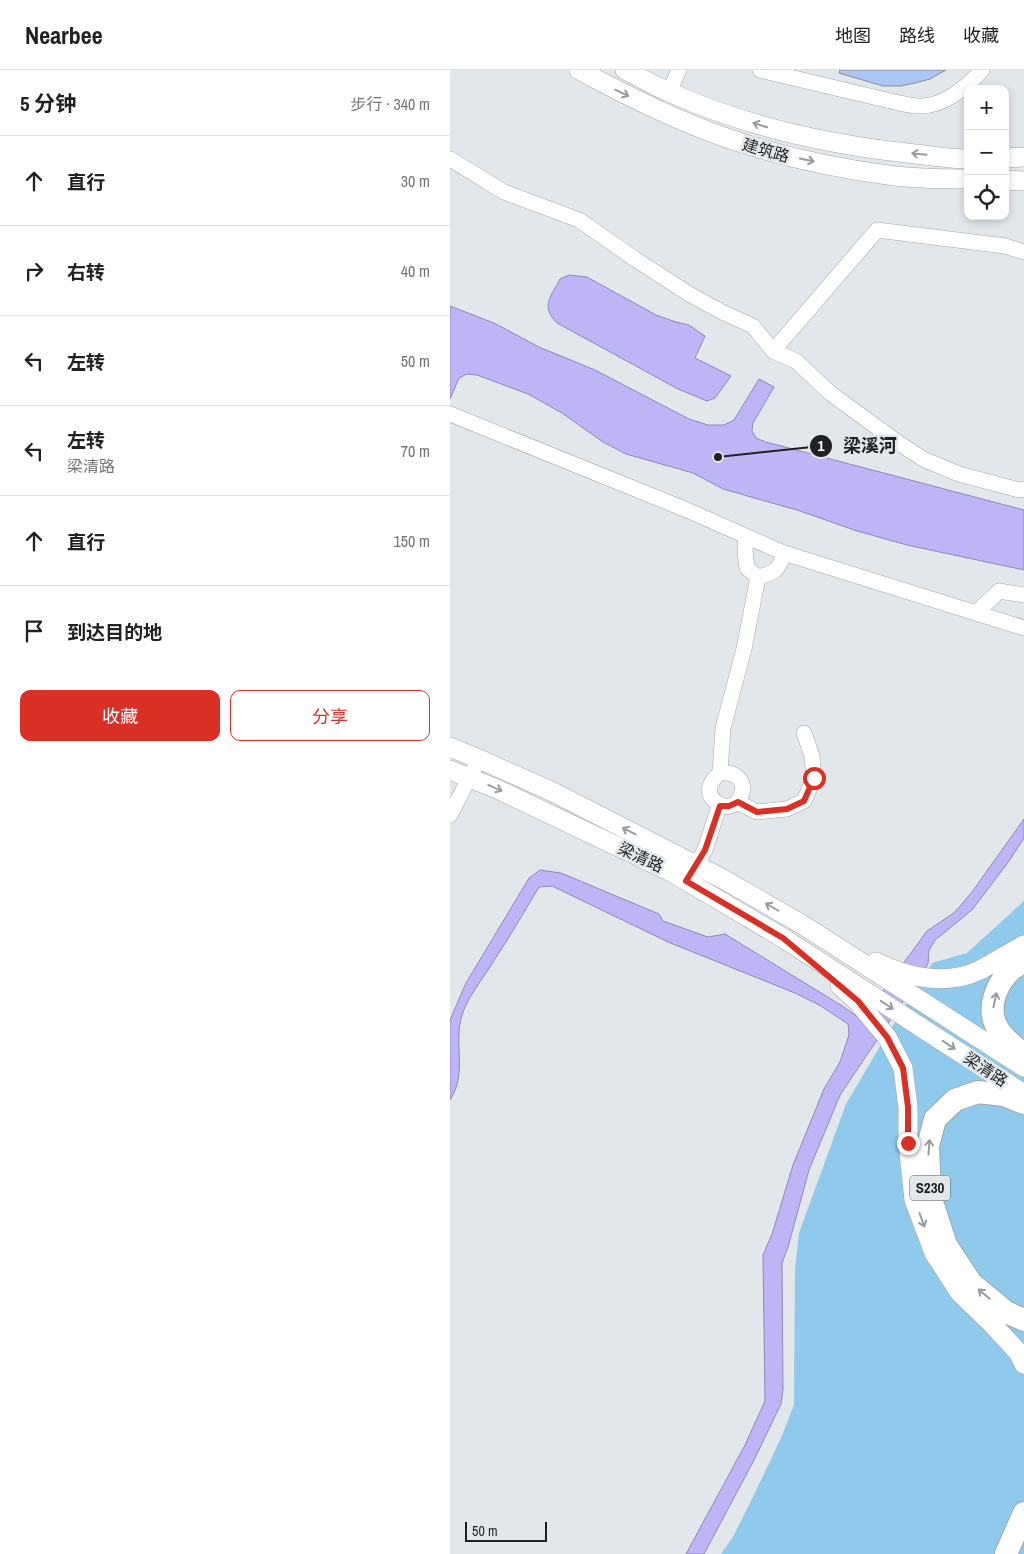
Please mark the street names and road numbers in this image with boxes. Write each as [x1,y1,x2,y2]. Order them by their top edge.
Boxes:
street label: 建筑路 [740,133,792,167]
street label: 梁清路 [615,837,667,877]
street label: 梁清路 [960,1047,1012,1091]
road number: S230 [910,1176,950,1200]

